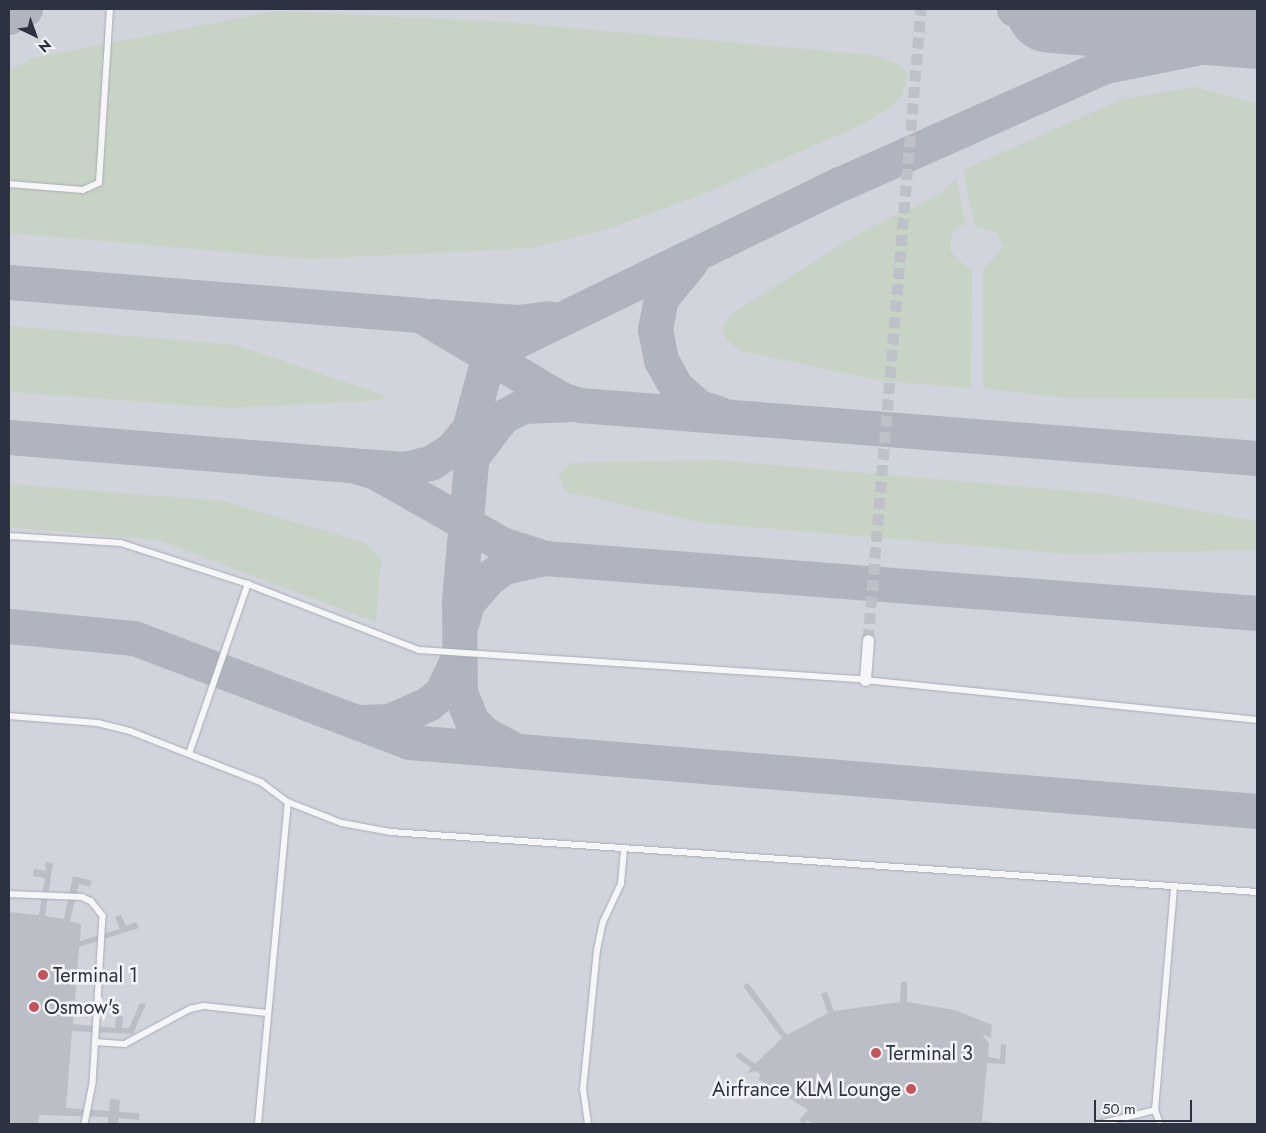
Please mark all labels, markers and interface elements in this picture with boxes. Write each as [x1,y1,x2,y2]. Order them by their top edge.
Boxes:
north arrow [10,10,60,60]
text: N [34,35,56,57]
place label: Terminal 1 [53,963,138,987]
marker: Terminal 1 [37,969,49,981]
place label: Osmow's [44,995,119,1019]
marker: Osmow's [28,1001,40,1013]
place label: Terminal 3 [886,1041,973,1065]
marker: Terminal 3 [870,1047,882,1059]
place label: Airfrance KLM Lounge [712,1077,901,1101]
marker: Airfrance KLM Lounge [905,1083,917,1095]
scale bar [1096,1090,1194,1122]
text: 50 m [1102,1098,1136,1120]

